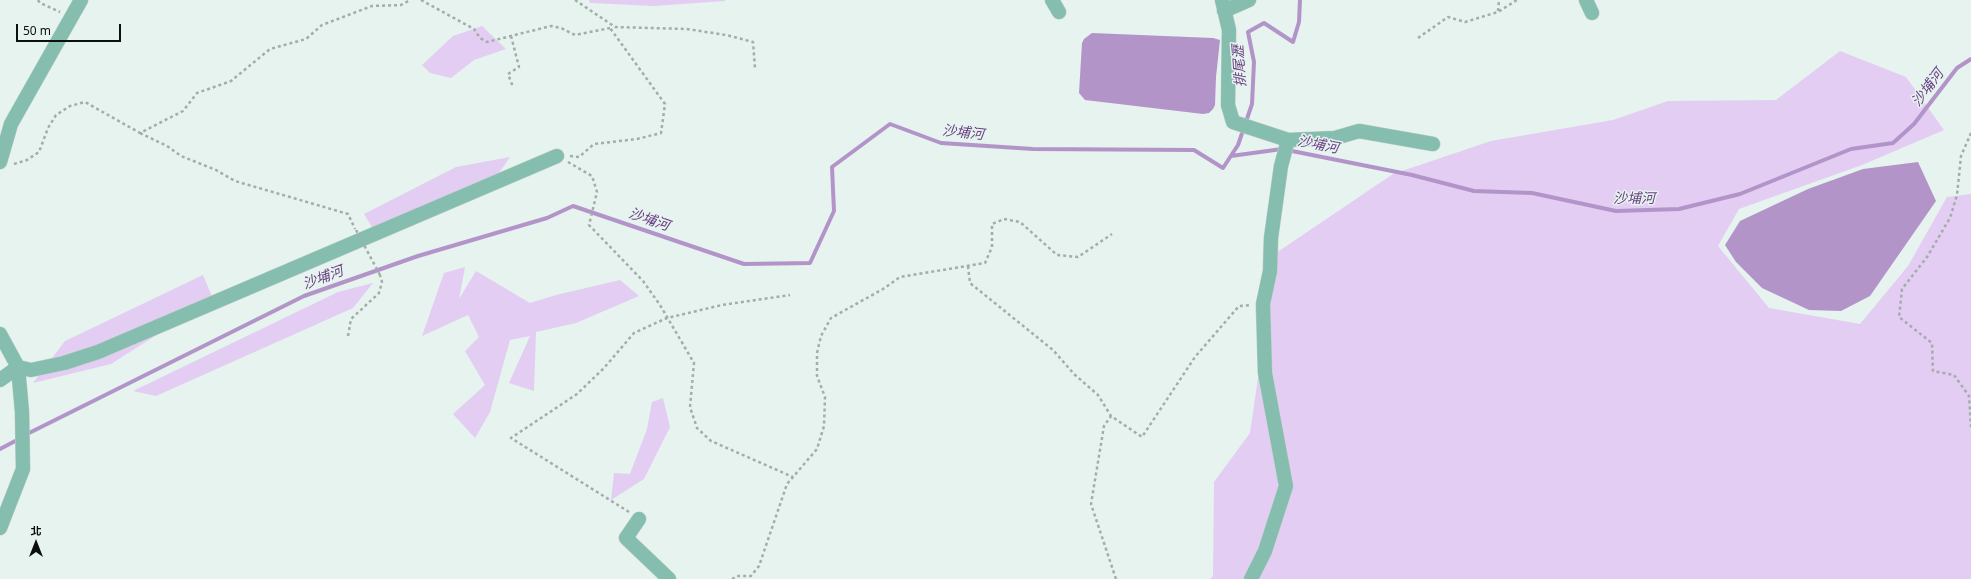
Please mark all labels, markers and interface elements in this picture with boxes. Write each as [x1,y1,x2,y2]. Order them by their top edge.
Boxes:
scale bar [18,16,123,42]
text: 50 m [23,22,51,39]
water label: 排尾瀝 [1230,44,1250,88]
water label: 沙埔河 [1909,66,1947,110]
water label: 沙埔河 [941,122,985,144]
water label: 沙埔河 [1296,133,1340,157]
water label: 沙埔河 [1613,191,1655,207]
water label: 沙埔河 [626,205,672,235]
water label: 沙埔河 [300,263,346,293]
north arrow [16,523,56,563]
text: 北 [31,523,42,538]

